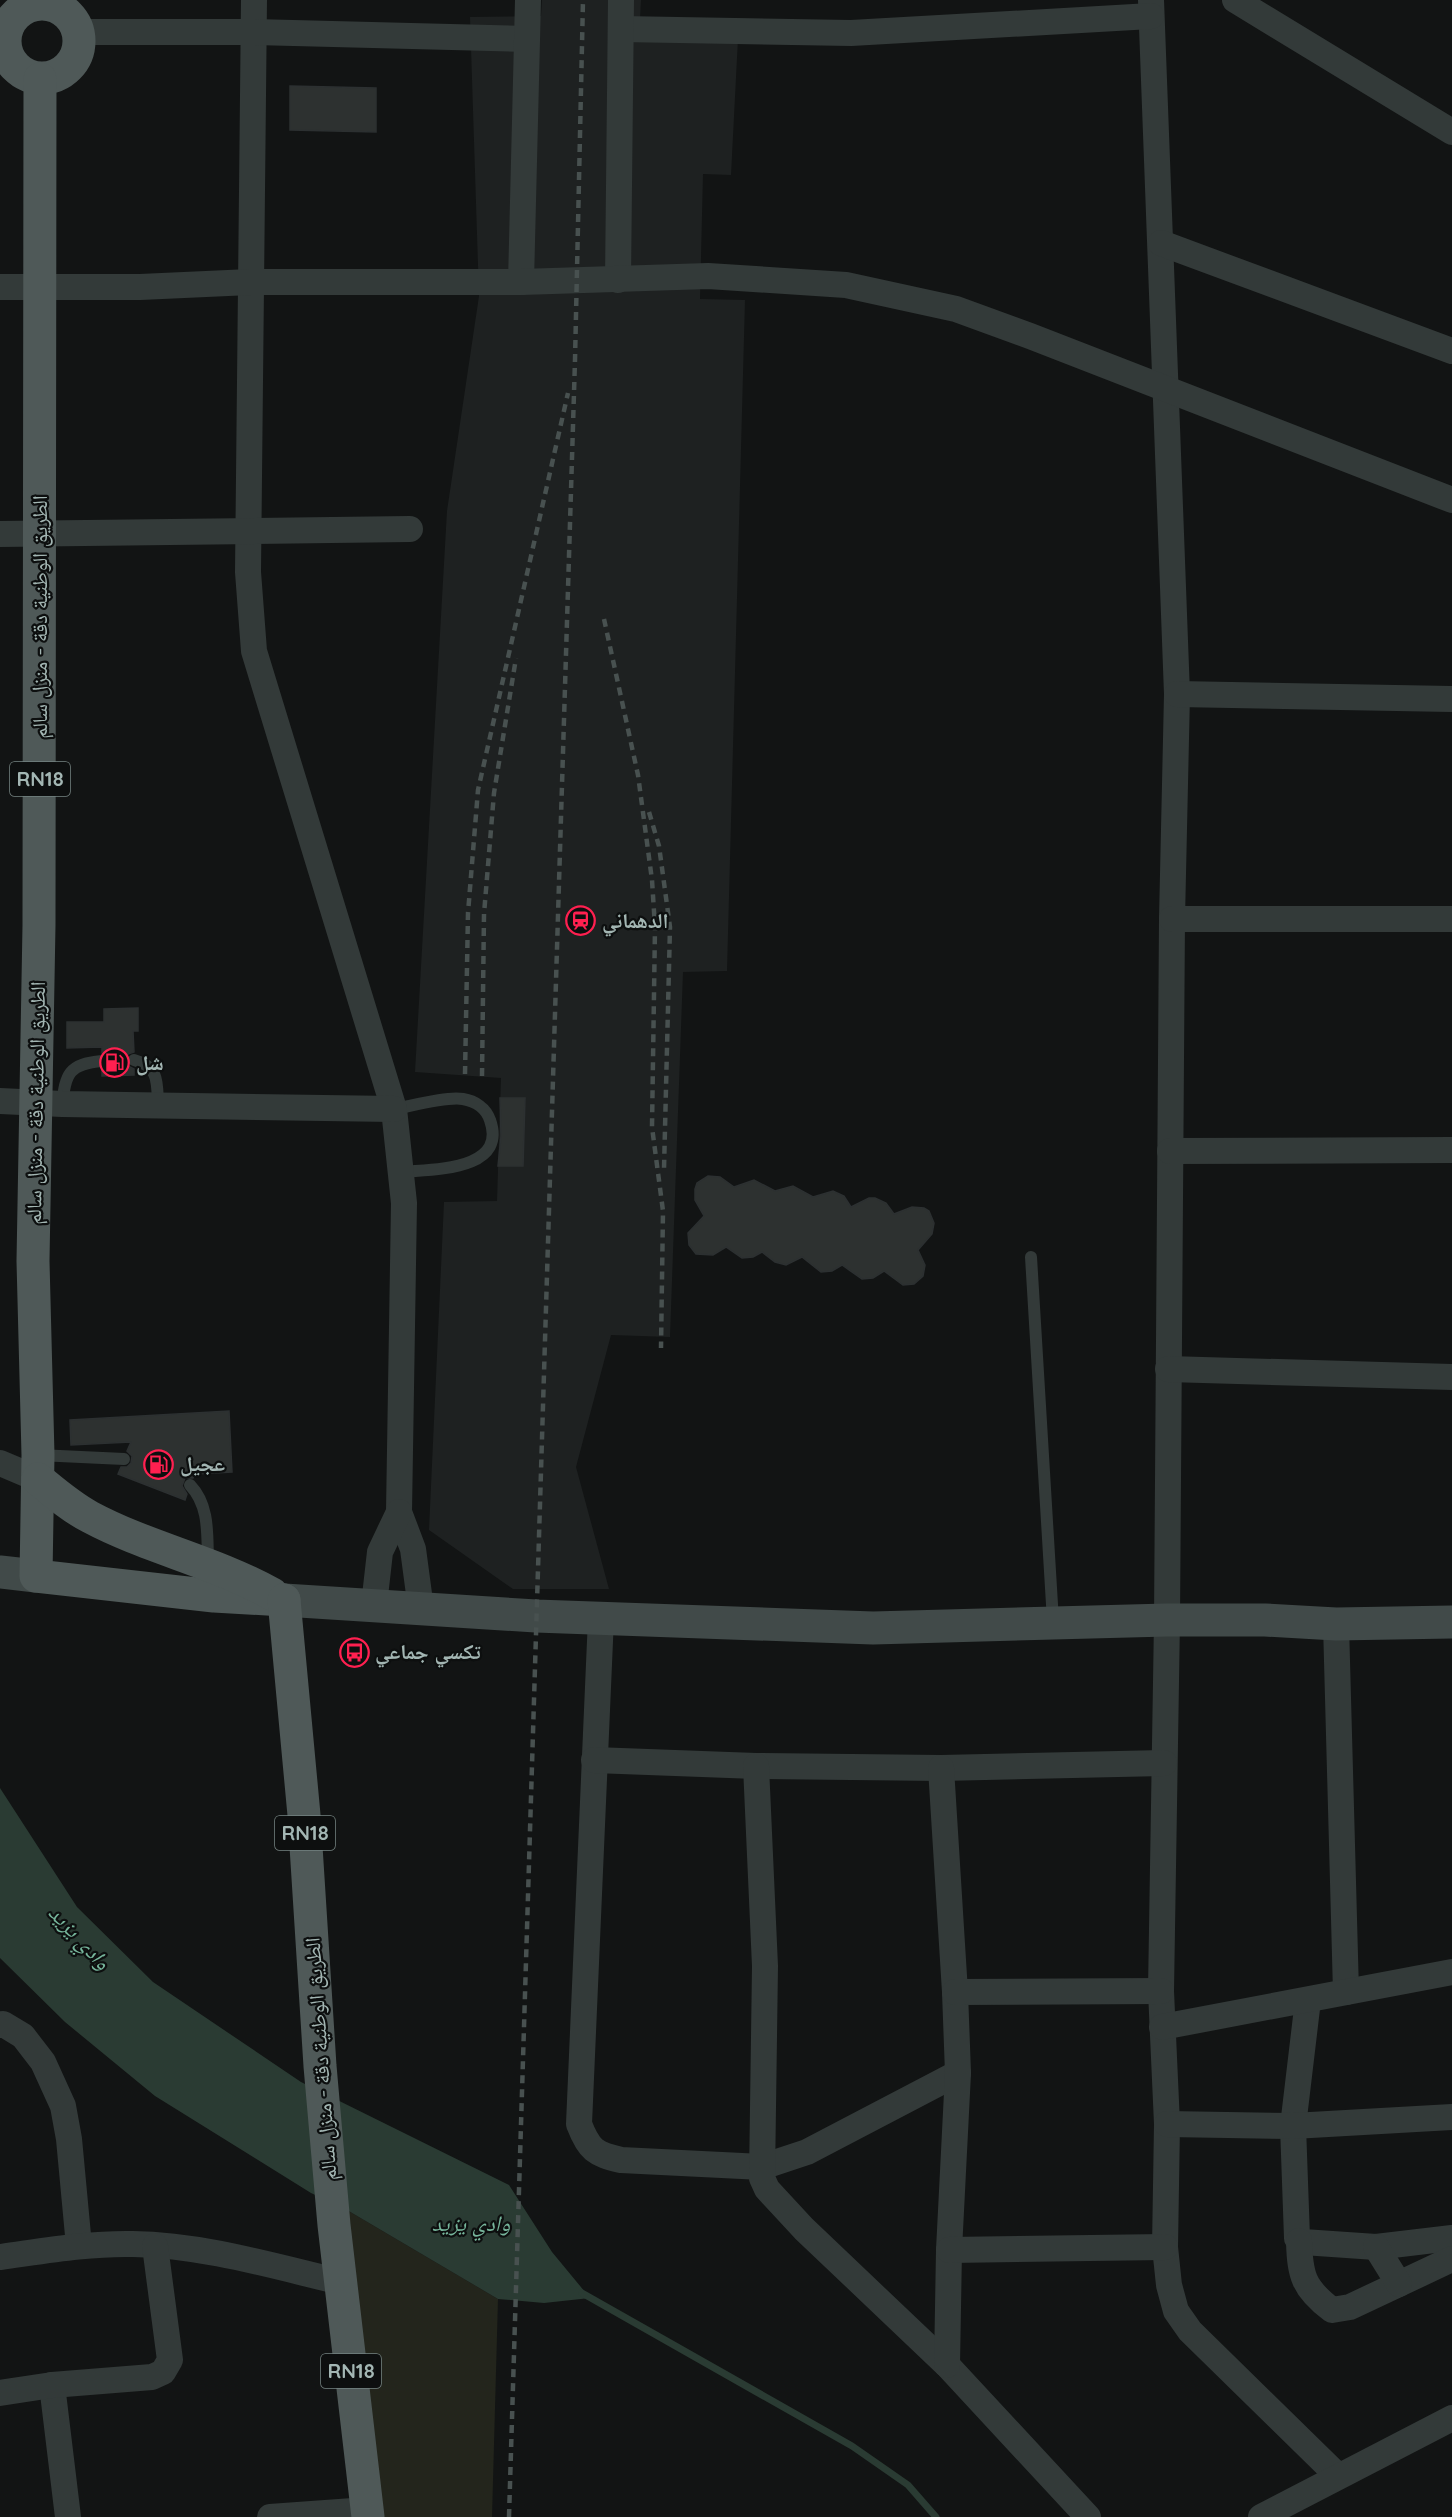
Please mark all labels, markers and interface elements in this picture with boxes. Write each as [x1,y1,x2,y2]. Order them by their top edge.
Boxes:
street label: الطريق الوطنية دقة - منزل سالم [26,495,54,739]
road number: RN18 [10,762,70,796]
station icon: الدهماني [565,905,597,937]
place label: الدهماني [602,907,669,937]
street label: الطريق الوطنية دقة - منزل سالم [20,981,52,1225]
fuel station icon: شل [99,1047,131,1079]
place label: شل [136,1049,164,1076]
fuel station icon: عجيل [143,1448,175,1480]
place label: عجيل [180,1450,225,1477]
bus stop icon: تكسي جماعي [338,1636,370,1668]
place label: تكسي جماعي [375,1638,481,1668]
road number: RN18 [275,1816,335,1850]
water label: وادي يزيد [40,1899,117,1978]
street label: الطريق الوطنية دقة - منزل سالم [299,1937,343,2181]
water label: وادي يزيد [432,2209,510,2241]
road number: RN18 [321,2354,381,2388]

